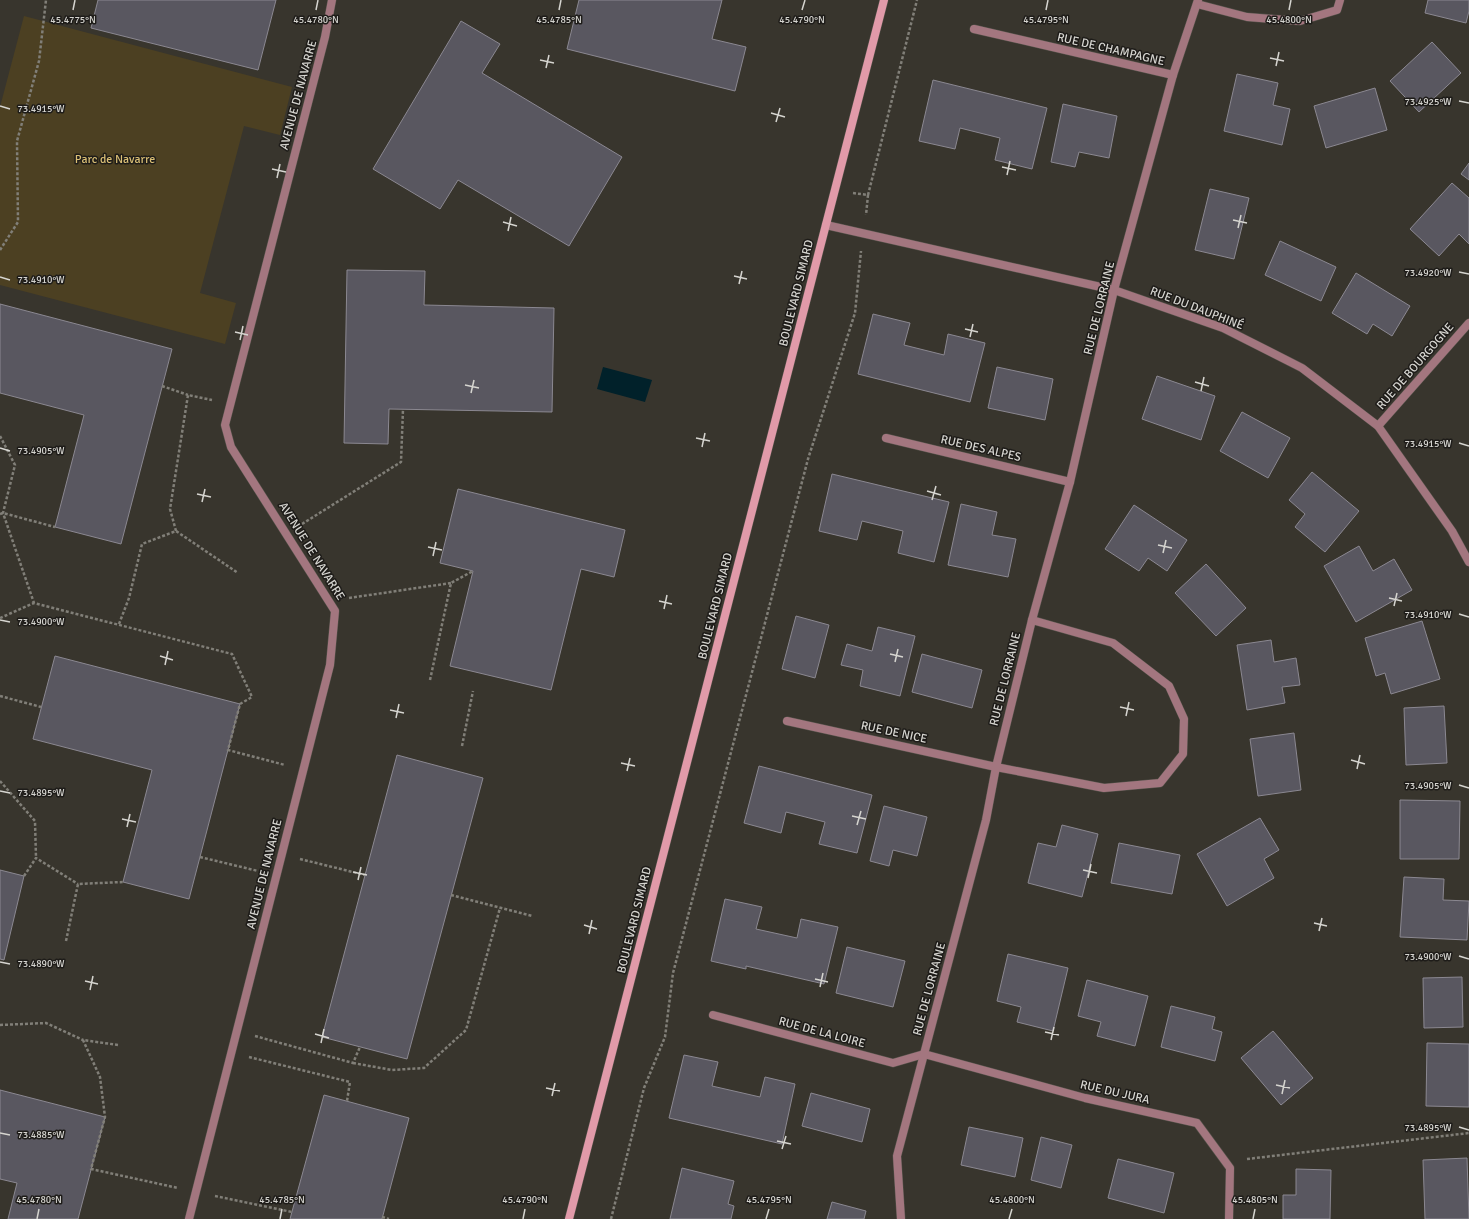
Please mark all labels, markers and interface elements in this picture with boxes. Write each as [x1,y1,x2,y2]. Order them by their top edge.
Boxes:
text: 45.4775°N [50,14,96,26]
text: 45.4780°N [293,14,339,26]
text: 45.4785°N [536,14,582,26]
text: 45.4790°N [779,14,825,26]
text: 45.4795°N [1023,14,1069,26]
text: 45.4800°N [1266,14,1312,26]
street label: RUE DE CHAMPAGNE [1056,30,1166,69]
street label: AVENUE DE NAVARRE [277,38,320,152]
text: 73.4925°W [1404,96,1452,108]
text: 73.4915°W [17,103,65,115]
park label: Parc de Navarre [75,152,155,167]
street label: BOULEVARD SIMARD [776,238,817,348]
street label: RUE DE LORRAINE [1081,260,1118,356]
text: 73.4920°W [1404,267,1452,279]
text: 73.4910°W [17,274,65,286]
street label: RUE DU DAUPHINÉ [1148,284,1246,333]
street label: RUE DE BOURGOGNE [1374,320,1457,413]
street label: RUE DES ALPES [939,432,1023,465]
text: 73.4915°W [1404,438,1452,450]
text: 73.4905°W [17,445,65,457]
street label: AVENUE DE NAVARRE [275,499,348,603]
street label: BOULEVARD SIMARD [695,551,736,661]
text: 73.4910°W [1404,609,1452,621]
text: 73.4900°W [17,616,65,628]
street label: RUE DE LORRAINE [987,631,1024,727]
street label: RUE DE NICE [859,718,929,747]
text: 73.4905°W [1404,780,1452,792]
text: 73.4895°W [17,787,65,799]
street label: AVENUE DE NAVARRE [244,817,285,931]
street label: BOULEVARD SIMARD [614,865,655,975]
street label: RUE DE LORRAINE [910,941,949,1037]
text: 73.4900°W [1404,951,1452,963]
text: 73.4890°W [17,958,65,970]
street label: RUE DE LA LOIRE [777,1014,867,1051]
street label: RUE DU JURA [1079,1077,1152,1108]
text: 73.4895°W [1404,1122,1452,1134]
text: 73.4885°W [17,1129,65,1141]
text: 45.4780°N [16,1194,62,1206]
text: 45.4785°N [259,1194,305,1206]
text: 45.4790°N [502,1194,548,1206]
text: 45.4795°N [746,1194,792,1206]
text: 45.4800°N [989,1194,1035,1206]
text: 45.4805°N [1232,1194,1278,1206]

